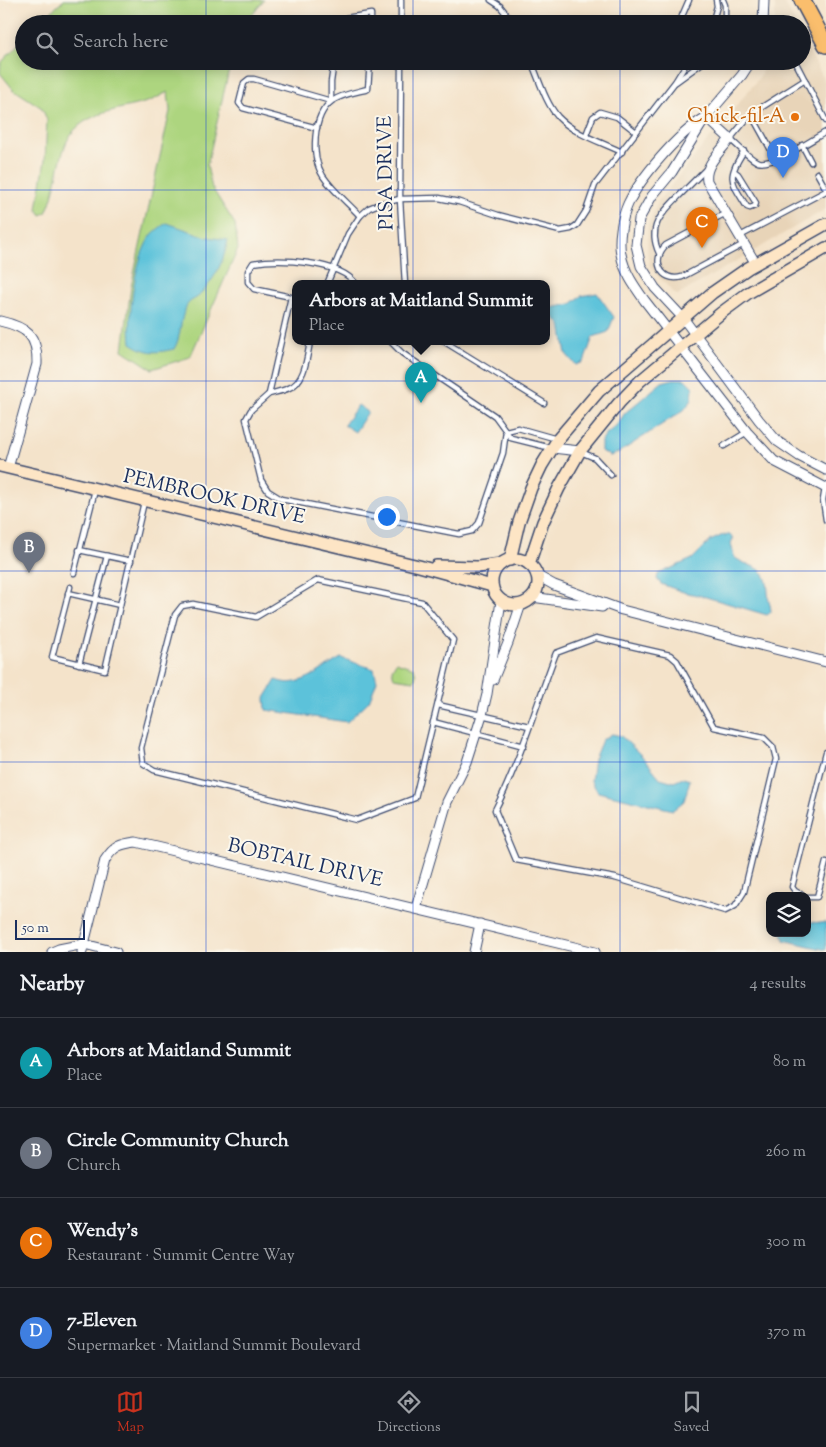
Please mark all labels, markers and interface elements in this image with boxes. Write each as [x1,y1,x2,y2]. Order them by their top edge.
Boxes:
search box [15,15,811,70]
icon: search [33,29,61,57]
text: Search here [73,29,168,56]
place label: Chick-fil-A [687,103,785,132]
marker: Chick-fil-A [789,111,801,123]
street label: PISA DRIVE [372,115,402,231]
pin: D [767,137,799,178]
pin: C [686,207,718,248]
popup [292,280,550,345]
text: Arbors at Maitland Summit [309,288,533,315]
text: Place [309,315,344,338]
pin: A [405,362,437,403]
street label: PEMBROOK DRIVE [120,463,308,533]
your location [374,504,400,530]
pin: B [13,532,45,573]
street label: BOBTAIL DRIVE [225,832,385,896]
map controls [766,892,811,937]
button: layers [766,892,811,937]
scale bar [15,917,85,940]
text: 50 m [22,919,49,939]
text: Nearby [20,970,85,1000]
text: 4 results [750,973,806,996]
text: Arbors at Maitland Summit [67,1038,291,1065]
text: A [30,1051,43,1074]
text: 80 m [773,1051,806,1074]
text: Place [67,1065,102,1088]
text: Circle Community Church [67,1128,289,1155]
text: B [31,1141,41,1164]
text: 260 m [765,1141,806,1164]
text: Church [67,1155,121,1178]
text: Wendy's [67,1218,138,1245]
text: C [30,1231,42,1254]
text: 300 m [766,1231,806,1254]
text: Restaurant · Summit Centre Way [67,1245,295,1268]
text: 7-Eleven [67,1308,137,1335]
text: D [30,1321,42,1344]
text: 370 m [767,1321,806,1344]
text: Supermarket · Maitland Summit Boulevard [67,1335,361,1358]
tab: Map [116,1388,144,1438]
tab: Directions [377,1388,441,1438]
tab: Saved [674,1388,709,1438]

